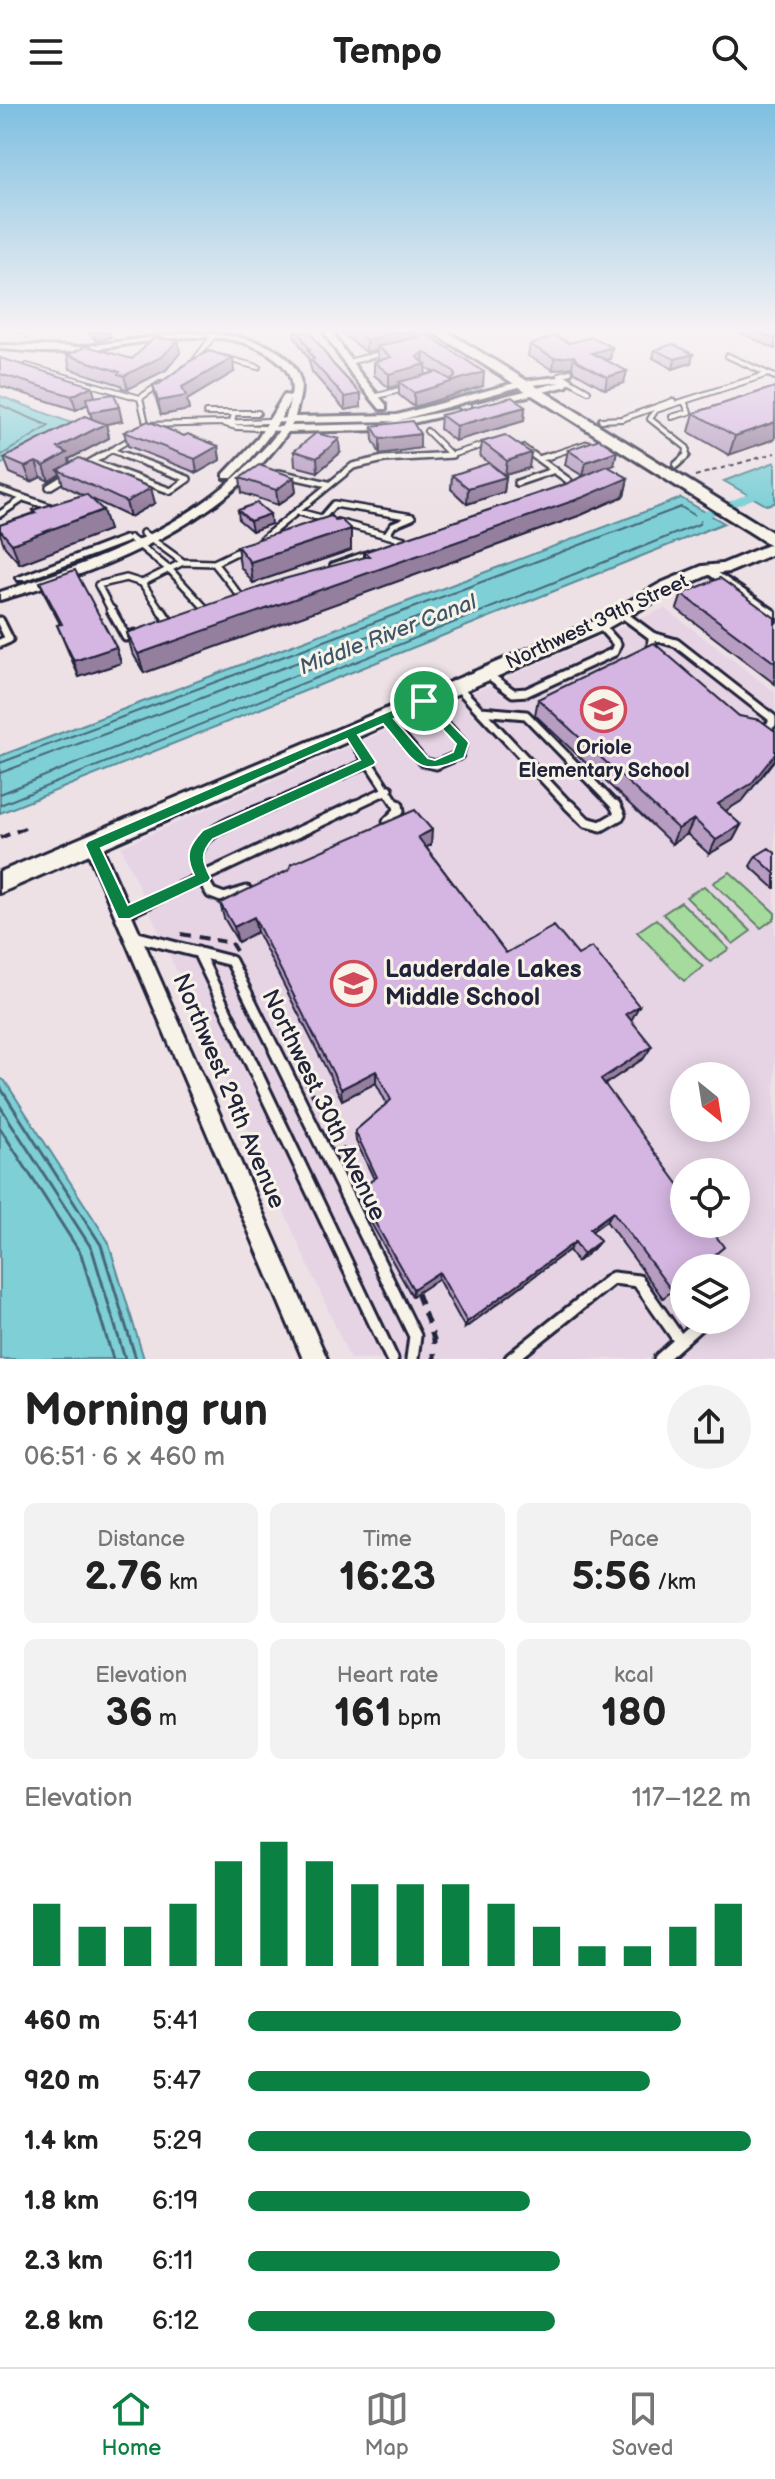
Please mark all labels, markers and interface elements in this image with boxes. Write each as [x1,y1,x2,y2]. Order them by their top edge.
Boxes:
icon: menu [24,30,68,74]
icon: search [707,30,751,74]
text: Tempo [333,31,442,74]
street label: Northwest 39th Street [502,569,692,675]
water label: Middle River Canal [296,588,481,681]
pin [390,667,458,735]
icon: arrive [402,679,446,723]
school or university icon: Oriole Elementary School [580,685,628,733]
place label: Oriole Elementary School [518,736,690,783]
place label: Lauderdale Lakes Middle School [385,955,582,1012]
school or university icon: Lauderdale Lakes Middle School [330,959,378,1007]
street label: Northwest 29th Avenue [166,969,292,1213]
street label: Northwest 30th Avenue [255,985,393,1225]
north arrow [670,1062,750,1142]
map controls [670,1062,750,1334]
button: locate [670,1158,750,1238]
button: layers [670,1254,750,1334]
text: Morning run [24,1385,268,1438]
button: share [667,1385,751,1469]
text: 06:51 · 6 × 460 m [24,1442,225,1473]
text: Distance [97,1526,185,1553]
text: Time [363,1526,412,1553]
text: Pace [609,1526,659,1553]
text: 2.76 [84,1553,163,1601]
text: 16:23 [339,1553,436,1601]
text: 5:56 [571,1553,651,1601]
text: km [163,1569,198,1596]
text: /km [651,1569,696,1596]
text: Elevation [95,1662,187,1689]
text: Heart rate [337,1662,438,1689]
text: kcal [614,1662,654,1689]
text: 36 [105,1689,153,1737]
text: 161 [334,1689,392,1737]
text: 180 [601,1689,667,1737]
text: m [153,1705,177,1732]
text: bpm [392,1705,441,1732]
text: Elevation [24,1783,132,1814]
text: 117–122 m [632,1783,751,1814]
text: 460 m [24,2006,100,2037]
text: 5:41 [152,2006,198,2037]
text: 920 m [24,2066,100,2097]
text: 5:47 [152,2066,201,2097]
text: 1.4 km [24,2126,99,2157]
text: 5:29 [152,2126,203,2157]
text: 1.8 km [24,2186,99,2217]
text: 6:19 [152,2186,198,2217]
text: 2.3 km [24,2246,103,2277]
text: 6:11 [152,2246,193,2277]
text: 2.8 km [24,2306,104,2337]
text: 6:12 [152,2306,199,2337]
tab: Home [102,2387,161,2462]
tab: Map [364,2387,409,2462]
tab: Saved [612,2387,673,2462]

